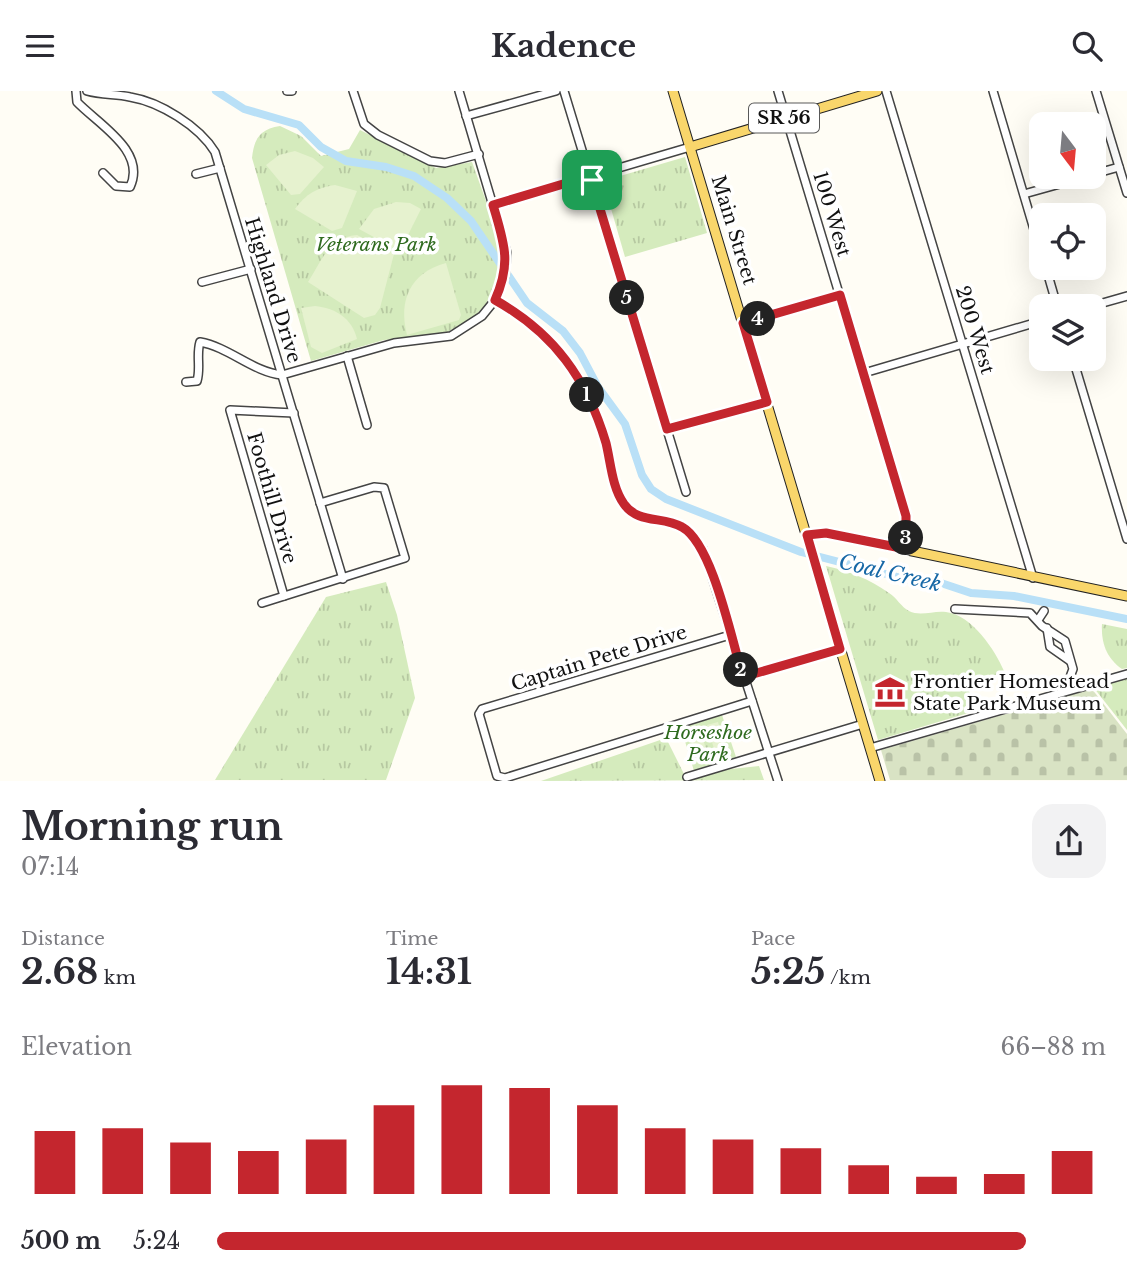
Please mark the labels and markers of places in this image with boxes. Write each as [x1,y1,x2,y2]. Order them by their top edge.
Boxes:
pin [562,150,622,210]
pin: 5 [610,281,644,315]
pin: 4 [740,301,776,337]
pin: 1 [570,377,604,413]
pin: 3 [888,521,923,555]
pin: 2 [724,653,758,687]
place label: Frontier Homestead State Park Museum [913,670,1109,715]
museum icon: Frontier Homestead State Park Museum [873,675,907,709]

